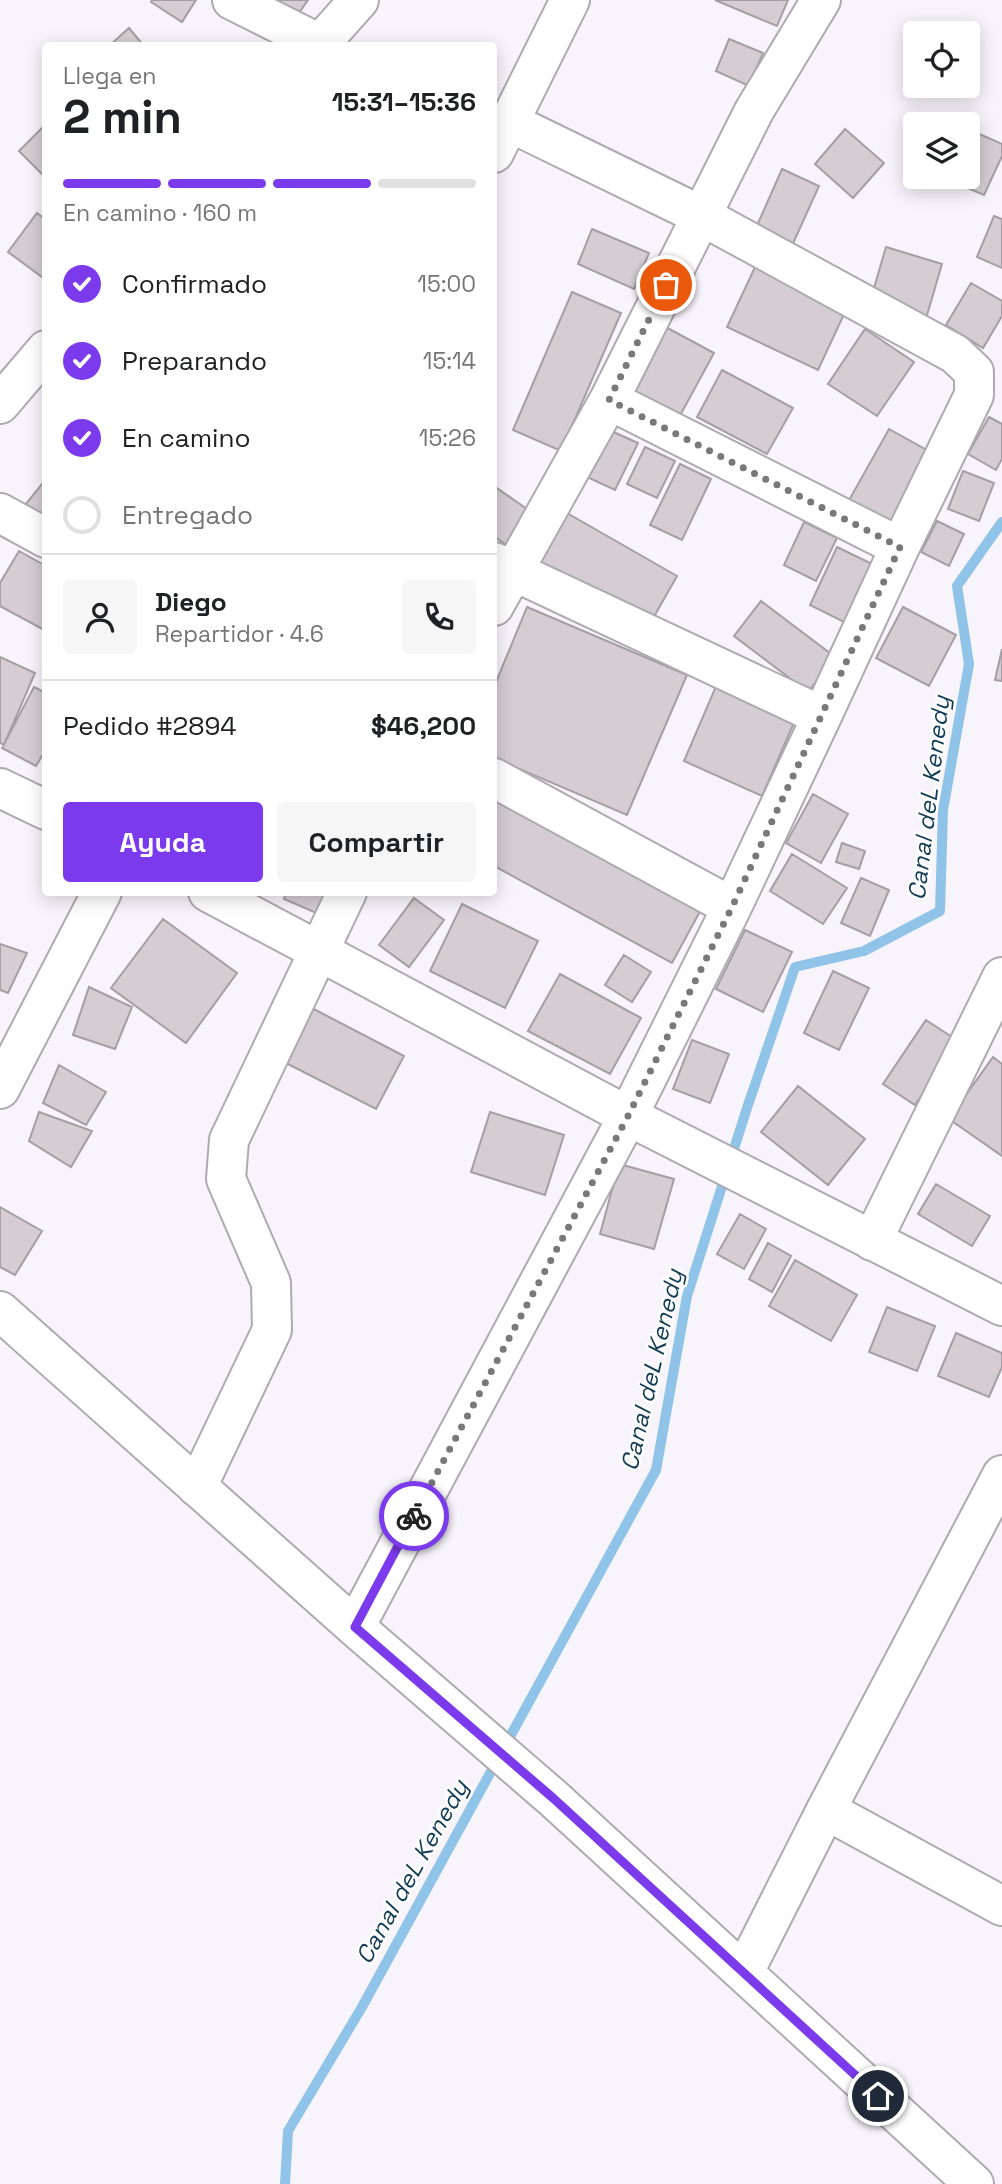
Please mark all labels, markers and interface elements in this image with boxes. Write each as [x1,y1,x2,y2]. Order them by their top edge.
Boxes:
map controls [903,21,980,189]
button: locate [903,21,980,98]
text: Llega en [63,61,156,91]
text: 15:31–15:36 [332,85,476,119]
text: 2 min [63,88,182,146]
button: layers [903,112,980,189]
text: En camino · 160 m [63,198,257,228]
pin [636,255,696,315]
icon: check [63,265,101,303]
icon: bag [647,266,685,304]
text: Confirmado [122,267,267,301]
text: 15:00 [417,269,476,299]
icon: check [63,342,101,380]
text: Preparando [122,344,267,378]
text: 15:14 [423,346,476,376]
icon: check [63,419,101,457]
text: En camino [122,421,251,455]
text: 15:26 [419,423,476,453]
text: Entregado [122,498,253,532]
button: person [63,580,137,654]
button: phone [402,580,476,654]
text: Diego [155,585,227,619]
text: Repartidor · 4.6 [155,619,324,649]
water label: Canal deL Kenedy [901,693,957,902]
text: Pedido #2894 [63,709,237,743]
text: $46,200 [371,709,476,743]
button: Ayuda [63,802,263,882]
button: Compartir [277,802,476,882]
water label: Canal deL Kenedy [613,1265,690,1473]
courier [379,1481,449,1551]
icon: bike [395,1497,433,1535]
water label: Canal deL Kenedy [348,1773,476,1969]
pin [848,2066,908,2126]
icon: home [859,2077,897,2115]

